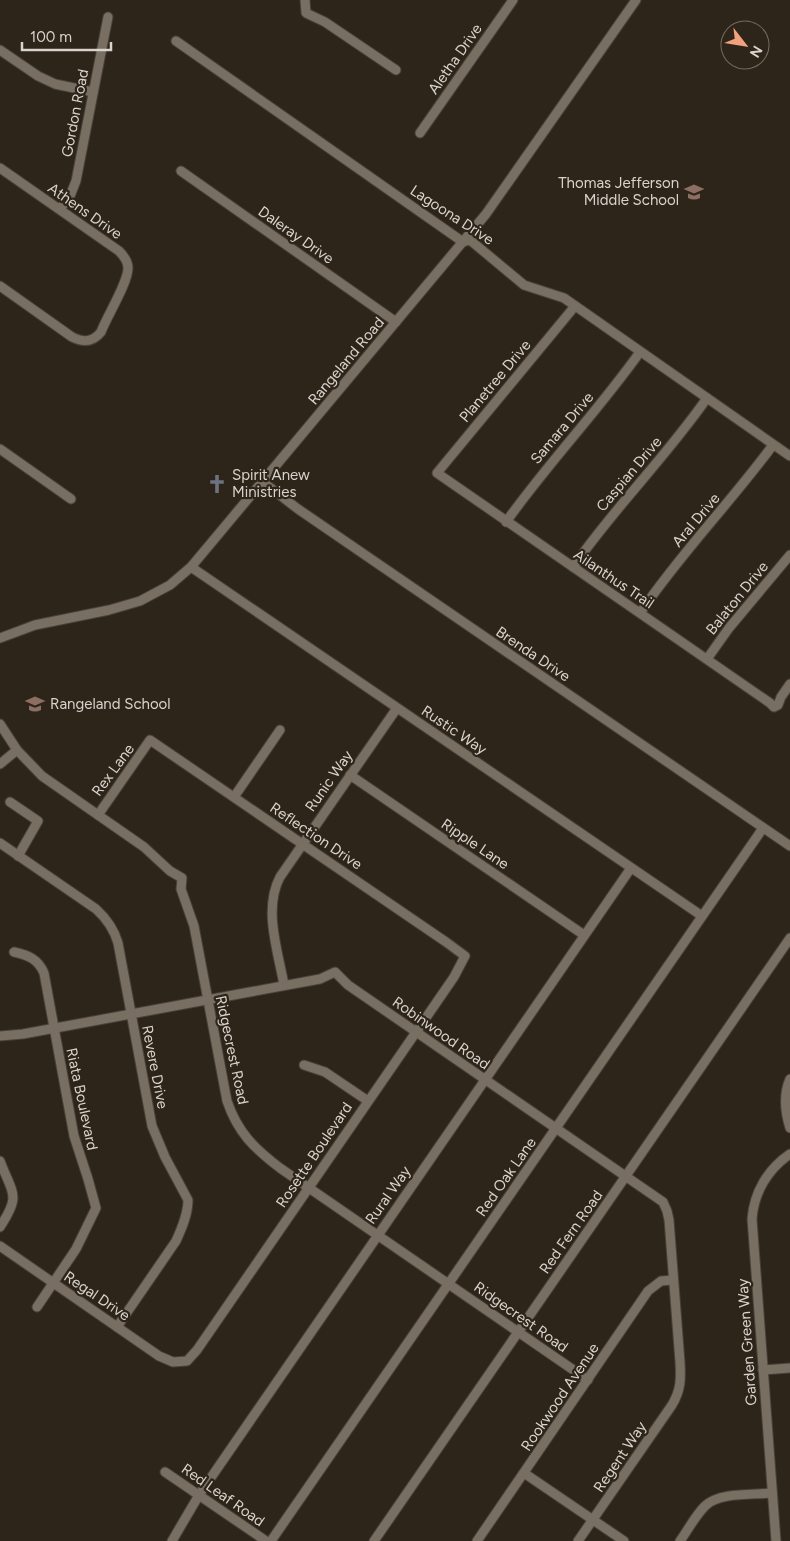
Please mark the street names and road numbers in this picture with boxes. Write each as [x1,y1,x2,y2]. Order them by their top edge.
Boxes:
street label: Aletha Drive [424,20,486,98]
street label: Gordon Road [58,67,92,159]
street label: Athens Drive [45,179,125,243]
street label: Lagoona Drive [407,181,497,249]
street label: Daleray Drive [255,202,337,268]
street label: Rangeland Road [304,314,388,408]
street label: Planetree Drive [455,336,535,426]
street label: Samara Drive [527,388,597,468]
street label: Caspian Drive [592,433,666,515]
street label: Aral Drive [668,489,724,551]
street label: Ailanthus Trail [570,545,658,613]
street label: Balaton Drive [702,558,772,638]
street label: Brenda Drive [492,623,574,685]
street label: Rustic Way [418,702,490,758]
street label: Rex Lane [88,740,138,800]
street label: Runic Way [301,747,357,815]
street label: Reflection Drive [266,799,366,873]
street label: Ripple Lane [438,815,512,873]
street label: Robinwood Road [389,993,493,1073]
street label: Ridgecrest Road [212,994,252,1106]
street label: Revere Drive [138,1024,172,1110]
street label: Riata Boulevard [62,1046,102,1152]
street label: Rosette Boulevard [272,1099,356,1211]
street label: Red Oak Lane [472,1134,540,1220]
street label: Rural Way [361,1162,415,1227]
street label: Red Fern Road [536,1187,606,1277]
street label: Regal Drive [61,1267,133,1325]
street label: Ridgecrest Road [470,1278,572,1356]
street label: Garden Green Way [734,1278,760,1406]
street label: Rookwood Avenue [517,1340,603,1454]
street label: Regent Way [590,1418,650,1496]
street label: Red Leaf Road [178,1460,268,1530]

